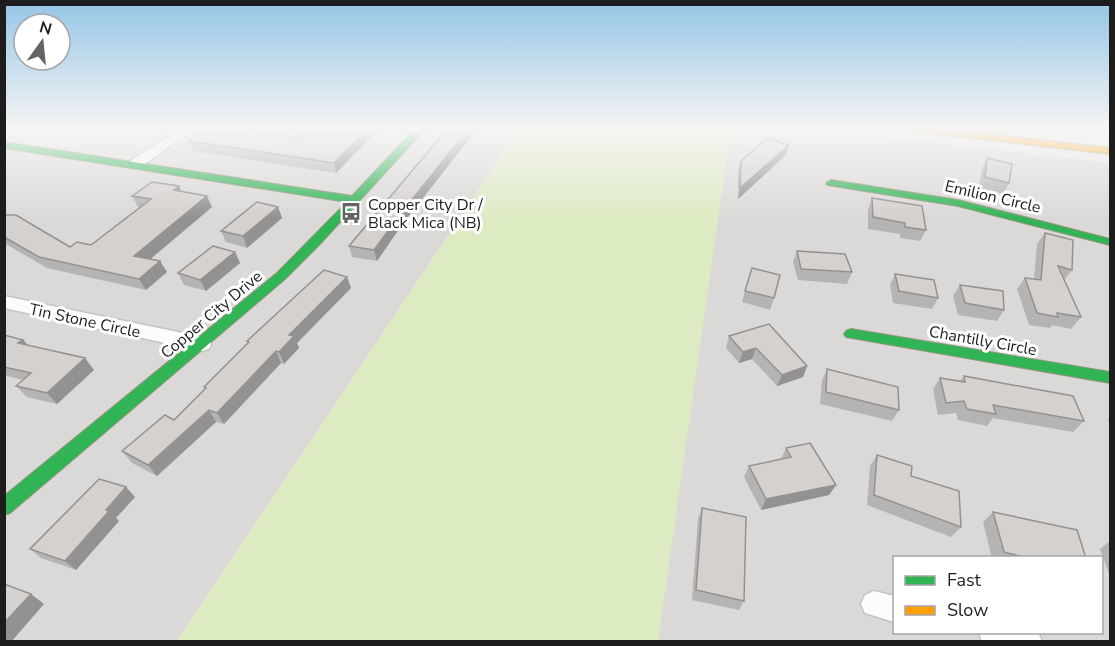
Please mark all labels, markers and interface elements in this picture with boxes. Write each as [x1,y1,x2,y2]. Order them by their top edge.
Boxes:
north arrow [12,12,72,72]
text: N [37,16,54,41]
street label: Emilion Circle [943,175,1043,219]
place label: Copper City Dr / Black Mica (NB) [368,194,483,234]
bus stop icon: Copper City Dr / Black Mica (NB) [339,201,363,225]
street label: Copper City Drive [156,266,267,364]
street label: Tin Stone Circle [27,298,142,344]
street label: Chantilly Circle [927,321,1038,361]
legend [893,556,1103,634]
text: Fast [947,568,982,592]
text: Slow [947,598,988,622]

